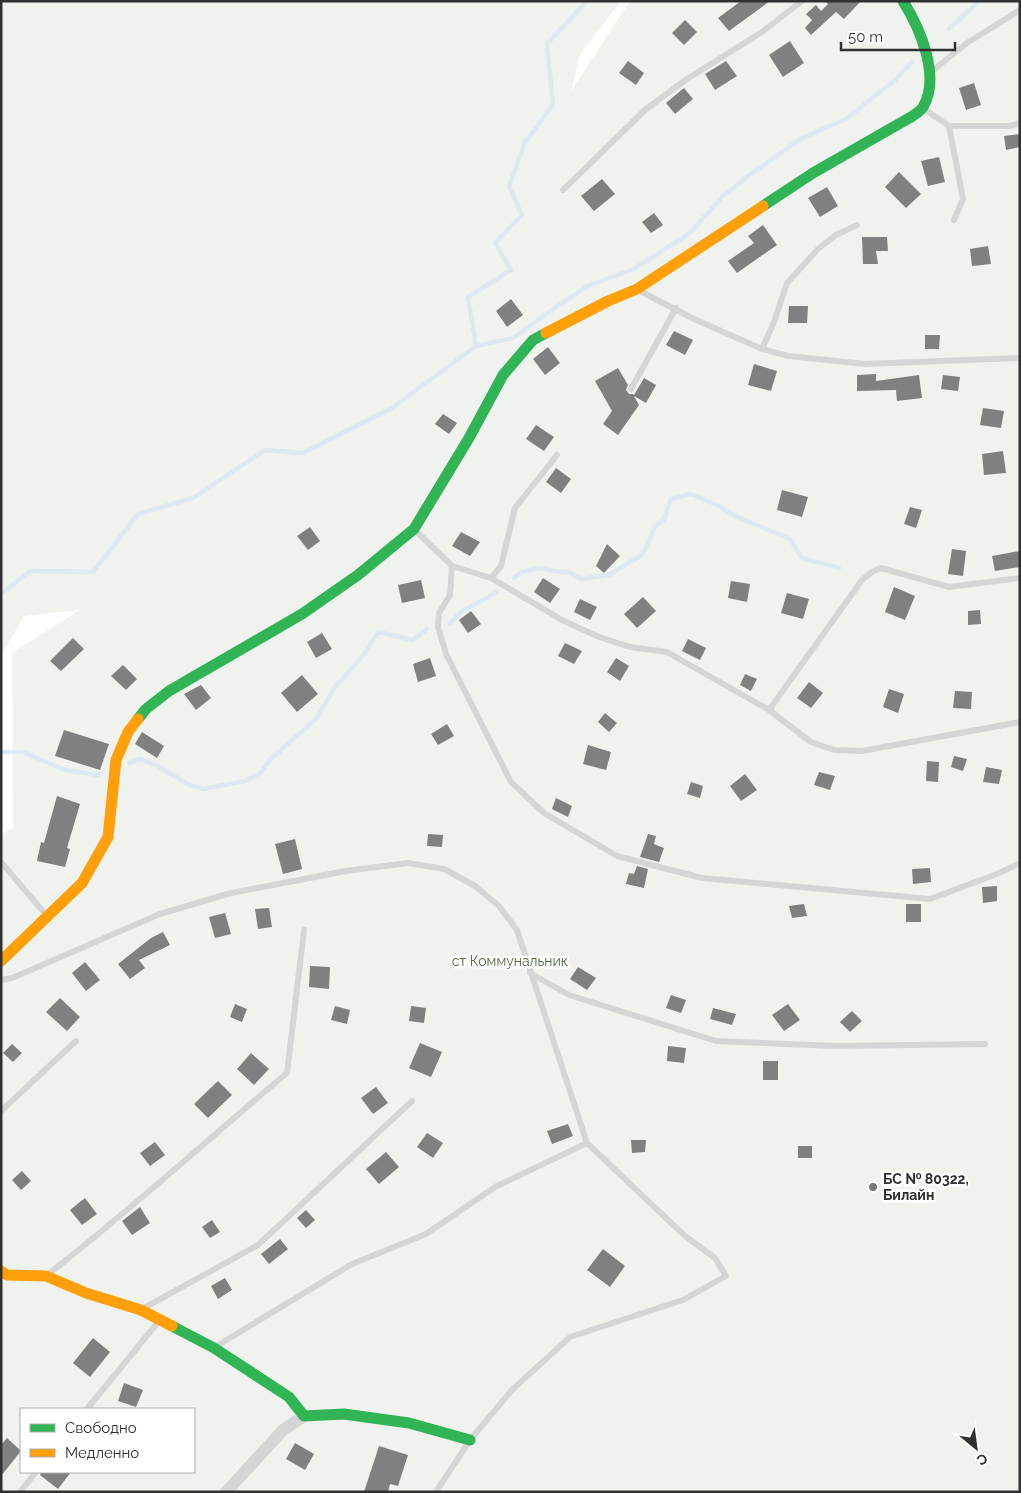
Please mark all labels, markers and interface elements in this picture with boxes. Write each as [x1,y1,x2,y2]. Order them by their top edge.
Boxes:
scale bar [841,20,955,52]
text: 50 m [848,28,883,46]
park label: ст Коммунальник [452,953,568,969]
place label: БС № 80322, Билайн [883,1171,969,1203]
marker: БС № 80322, Билайн [867,1181,879,1193]
legend [20,1408,195,1473]
text: Свободно [65,1419,137,1437]
north arrow [951,1423,1001,1473]
text: Медленно [65,1444,139,1462]
text: С [974,1450,990,1469]

